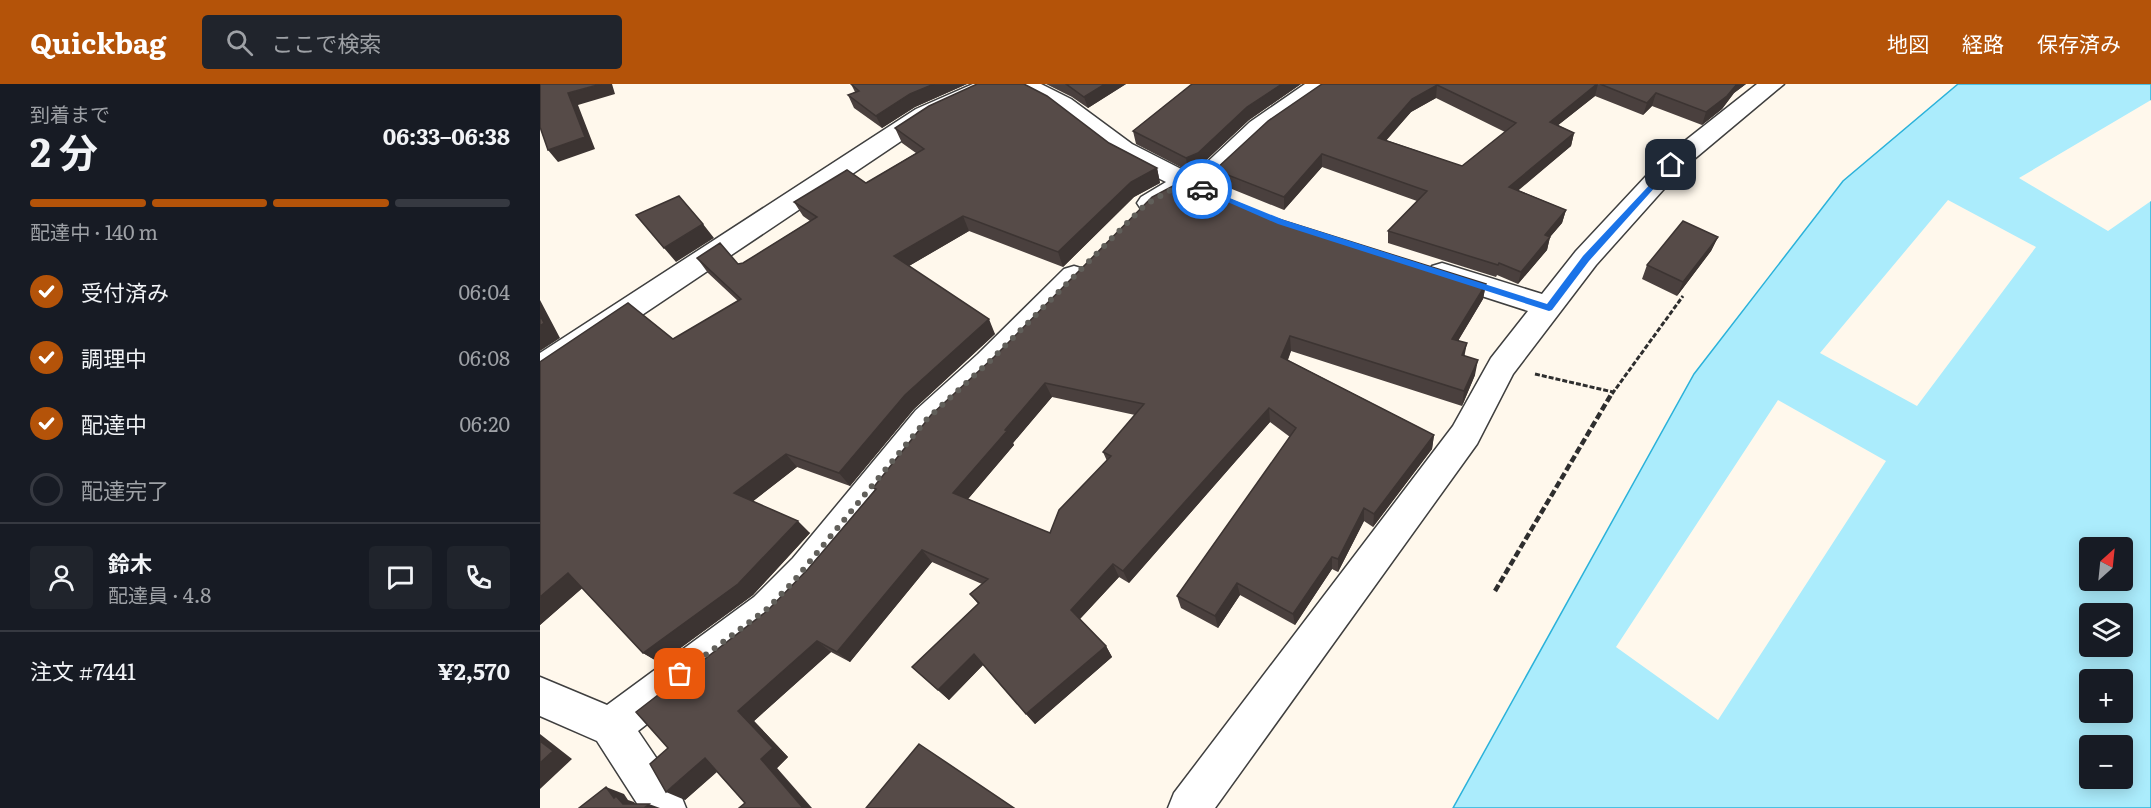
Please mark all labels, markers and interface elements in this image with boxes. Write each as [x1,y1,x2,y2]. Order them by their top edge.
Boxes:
search box [202,15,622,69]
text: Quickbag [30,21,166,63]
icon: search [223,26,256,59]
text: ここで検索 [271,26,381,59]
text: 地図 [1887,27,1929,58]
text: 経路 [1962,27,2004,58]
text: 保存済み [2037,27,2121,58]
text: 到着まで [30,98,110,128]
text: 06:33–06:38 [383,119,510,152]
text: 2 分 [30,121,98,179]
pin [1645,139,1696,190]
icon: home [1654,148,1687,181]
courier [1172,159,1232,219]
icon: car [1186,173,1219,206]
text: 配達中 · 140 m [30,216,158,246]
icon: check [30,275,63,308]
text: 受付済み [81,275,169,308]
text: 06:04 [458,276,510,306]
icon: check [30,341,63,374]
text: 調理中 [81,341,147,374]
text: 06:08 [458,342,510,372]
icon: check [30,407,63,440]
text: 配達中 [81,407,147,440]
text: 06:20 [460,408,510,438]
text: 配達完了 [81,473,169,506]
north arrow [2079,537,2133,591]
map controls [2079,537,2133,789]
button: person [30,546,93,609]
text: 鈴木 [108,546,152,579]
button: chat [369,546,432,609]
button: phone [447,546,510,609]
text: 配達員 · 4.8 [108,579,211,609]
button: layers [2079,603,2133,657]
pin [654,648,705,699]
text: 注文 #7441 [30,654,136,687]
text: ¥2,570 [438,654,510,687]
icon: bag [663,657,696,690]
button: + [2079,669,2133,723]
button: − [2079,735,2133,789]

